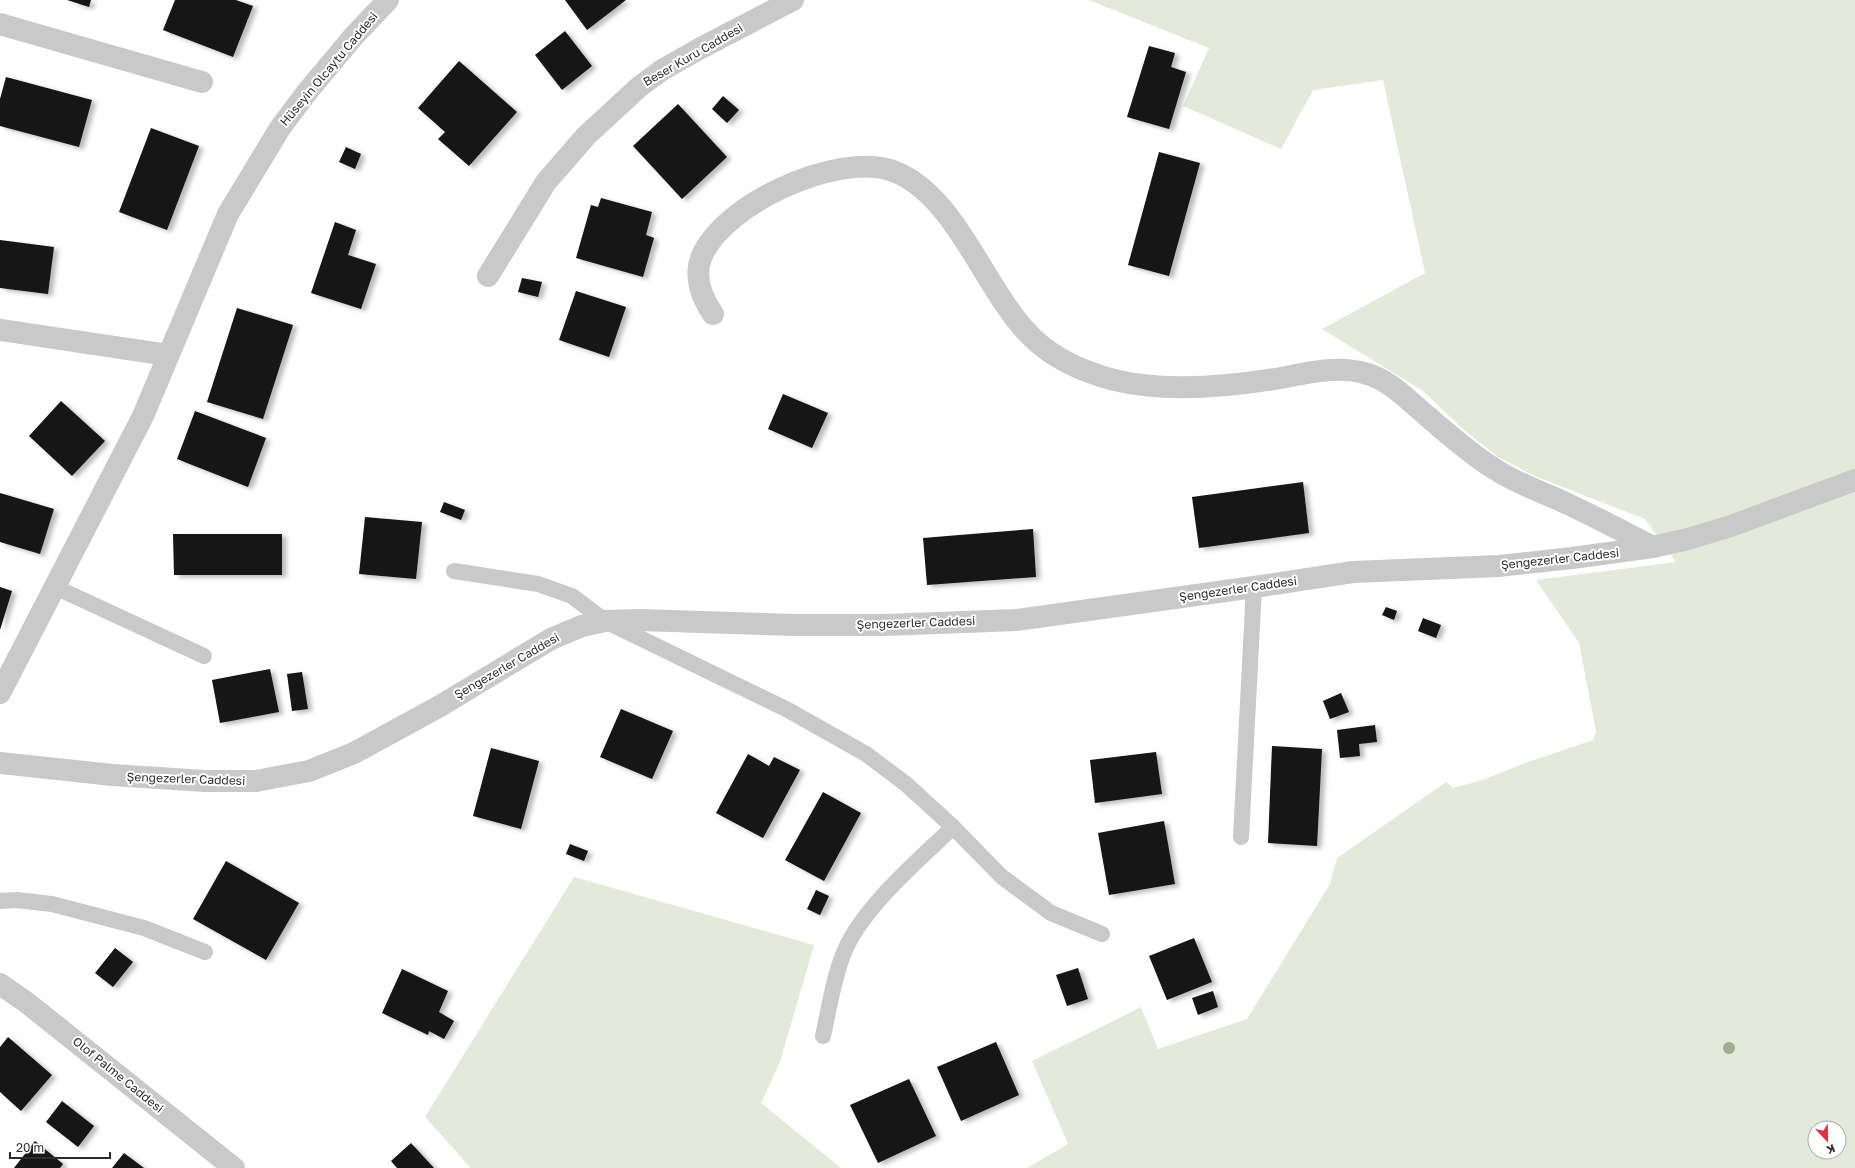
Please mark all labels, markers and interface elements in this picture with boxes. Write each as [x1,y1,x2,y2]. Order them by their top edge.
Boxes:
street label: Hüseyin Olcaytu Caddesi [277,9,381,129]
street label: Beser Kuru Caddesi [640,20,745,89]
street label: Şengezerler Caddesi [1500,545,1620,572]
street label: Şengezerler Caddesi [1178,573,1298,604]
street label: Şengezerler Caddesi [856,613,976,632]
street label: Şengezerler Caddesi [452,629,562,702]
street label: Şengezerler Caddesi [126,769,246,788]
street label: Olof Palme Caddesi [70,1033,167,1116]
north arrow [1807,1120,1847,1160]
scale bar [10,1134,110,1160]
text: 20 m [16,1140,44,1155]
text: K [1825,1142,1837,1157]

